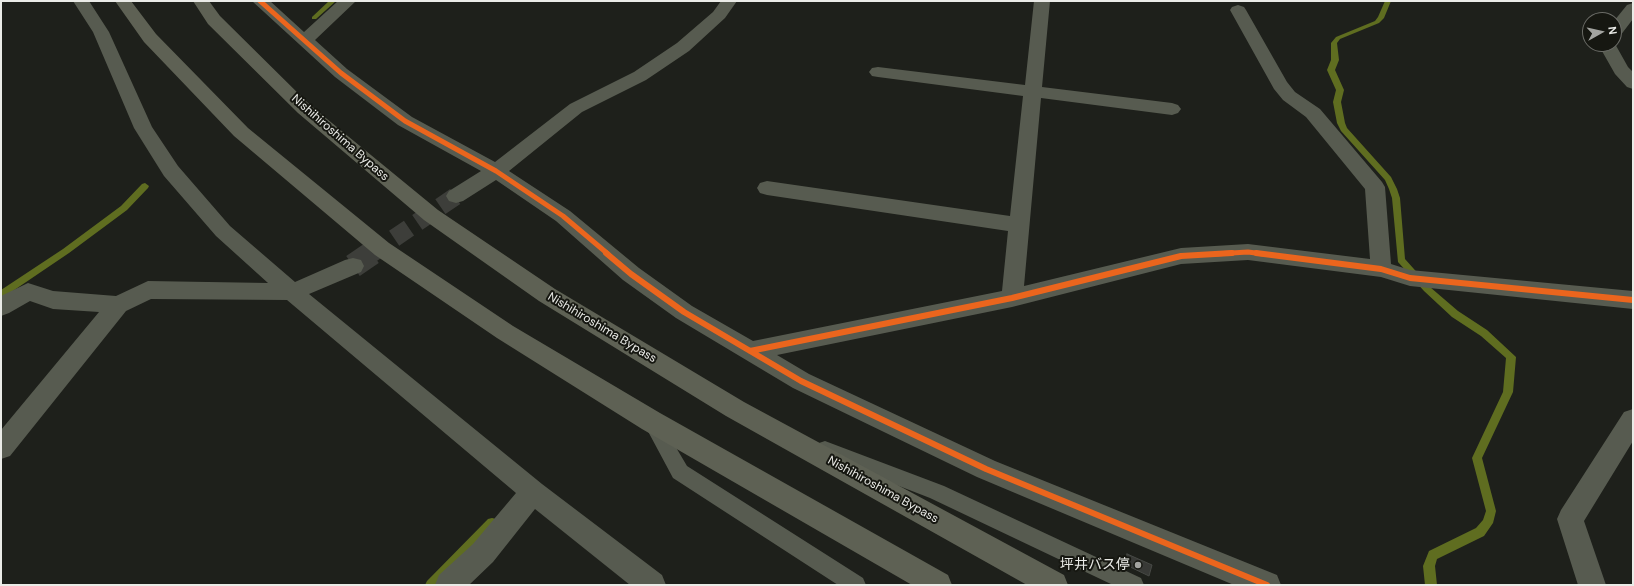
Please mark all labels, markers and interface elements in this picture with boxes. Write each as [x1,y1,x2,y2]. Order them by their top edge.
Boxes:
north arrow [1582,12,1622,52]
text: N [1605,26,1620,35]
street label: Nishihiroshima Bypass [288,92,392,184]
street label: Nishihiroshima Bypass [545,290,659,366]
street label: Nishihiroshima Bypass [825,454,941,526]
place label: 坪井バス停 [1060,557,1130,573]
marker: 坪井バス停 [1133,560,1143,570]

